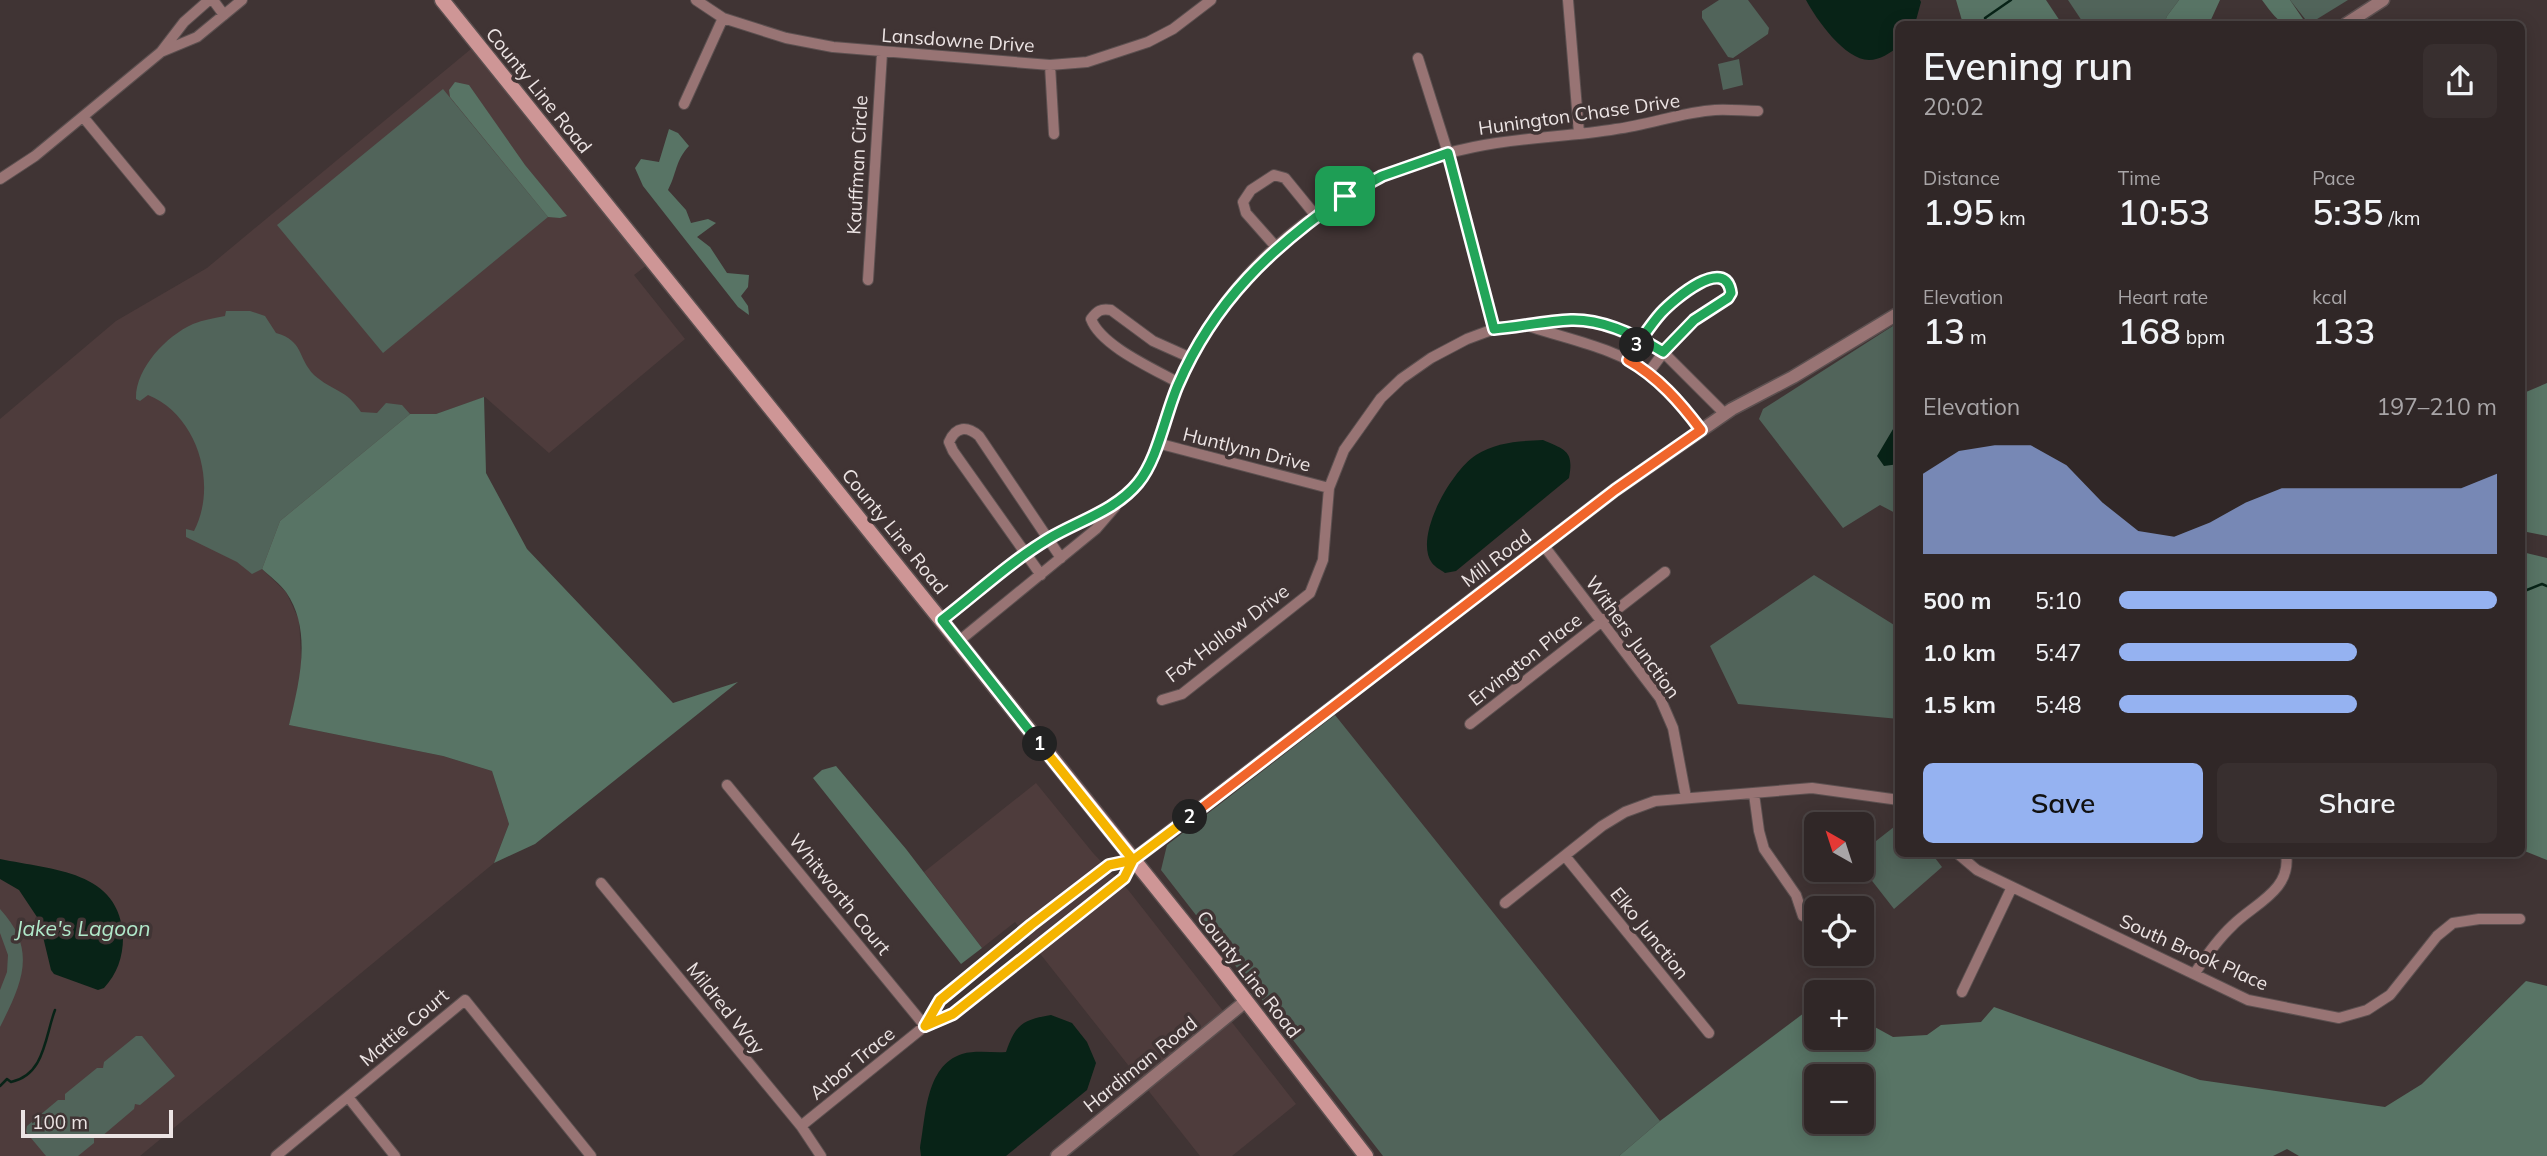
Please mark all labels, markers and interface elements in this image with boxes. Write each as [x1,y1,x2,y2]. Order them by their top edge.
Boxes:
street label: County Line Road [481,22,597,158]
street label: Lansdowne Drive [881,23,1035,57]
text: Evening run [1923,42,2133,90]
button: share [2423,44,2497,118]
street label: Hunington Chase Drive [1477,88,1681,140]
text: 20:02 [1923,92,1983,121]
street label: Kauffman Circle [841,95,873,235]
pin [1315,166,1375,226]
text: Distance [1923,166,2000,190]
text: Time [2118,166,2161,190]
text: Pace [2312,166,2355,190]
icon: arrive [1326,177,1364,215]
text: 1.95 [1923,190,1994,234]
text: 10:53 [2118,190,2210,234]
text: 5:35 [2312,190,2384,234]
text: km [1994,206,2026,230]
text: /km [2384,206,2420,230]
text: Elevation [1923,285,2003,309]
text: Heart rate [2118,285,2208,309]
text: kcal [2312,285,2347,309]
text: 13 [1923,309,1965,353]
text: 168 [2118,309,2181,353]
text: 133 [2312,309,2375,353]
text: m [1965,325,1987,349]
text: bpm [2181,325,2225,349]
pin: 3 [1620,328,1654,362]
text: 3 [1631,332,1642,356]
text: Elevation [1923,392,2020,421]
text: 197–210 m [2376,392,2497,421]
street label: Huntlynn Drive [1181,422,1313,476]
street label: County Line Road [837,463,953,599]
street label: Mill Road [1456,524,1536,592]
street label: Withers Junction [1580,571,1686,703]
street label: Fox Hollow Drive [1160,579,1294,687]
text: 500 m [1923,586,1991,615]
text: 5:10 [2035,586,2082,615]
street label: Ervington Place [1464,607,1586,711]
text: 1.0 km [1923,638,1996,667]
text: 5:47 [2035,638,2082,667]
text: 1.5 km [1923,690,1996,719]
text: 5:48 [2035,690,2082,719]
pin: 1 [1023,726,1058,762]
text: 1 [1034,731,1045,755]
button: Save [1923,763,2203,843]
button: Share [2217,763,2497,843]
pin: 2 [1172,800,1208,834]
text: 2 [1184,804,1195,828]
north arrow [1804,812,1874,882]
map controls [1804,812,1874,1134]
street label: Whitworth Court [784,829,896,960]
street label: Elko Junction [1605,882,1695,984]
button: locate [1804,896,1874,966]
street label: County Line Road [1192,906,1306,1042]
street label: South Brook Place [2116,908,2272,996]
water label: Jake's Lagoon [13,915,151,941]
street label: Mildred Way [682,957,770,1059]
button: + [1804,980,1874,1050]
street label: Mattie Court [355,983,454,1071]
street label: Hardiman Road [1078,1011,1202,1117]
street label: Arbor Trace [805,1021,899,1105]
button: − [1804,1064,1874,1134]
scale bar [21,1107,173,1139]
text: 100 m [32,1110,88,1134]

